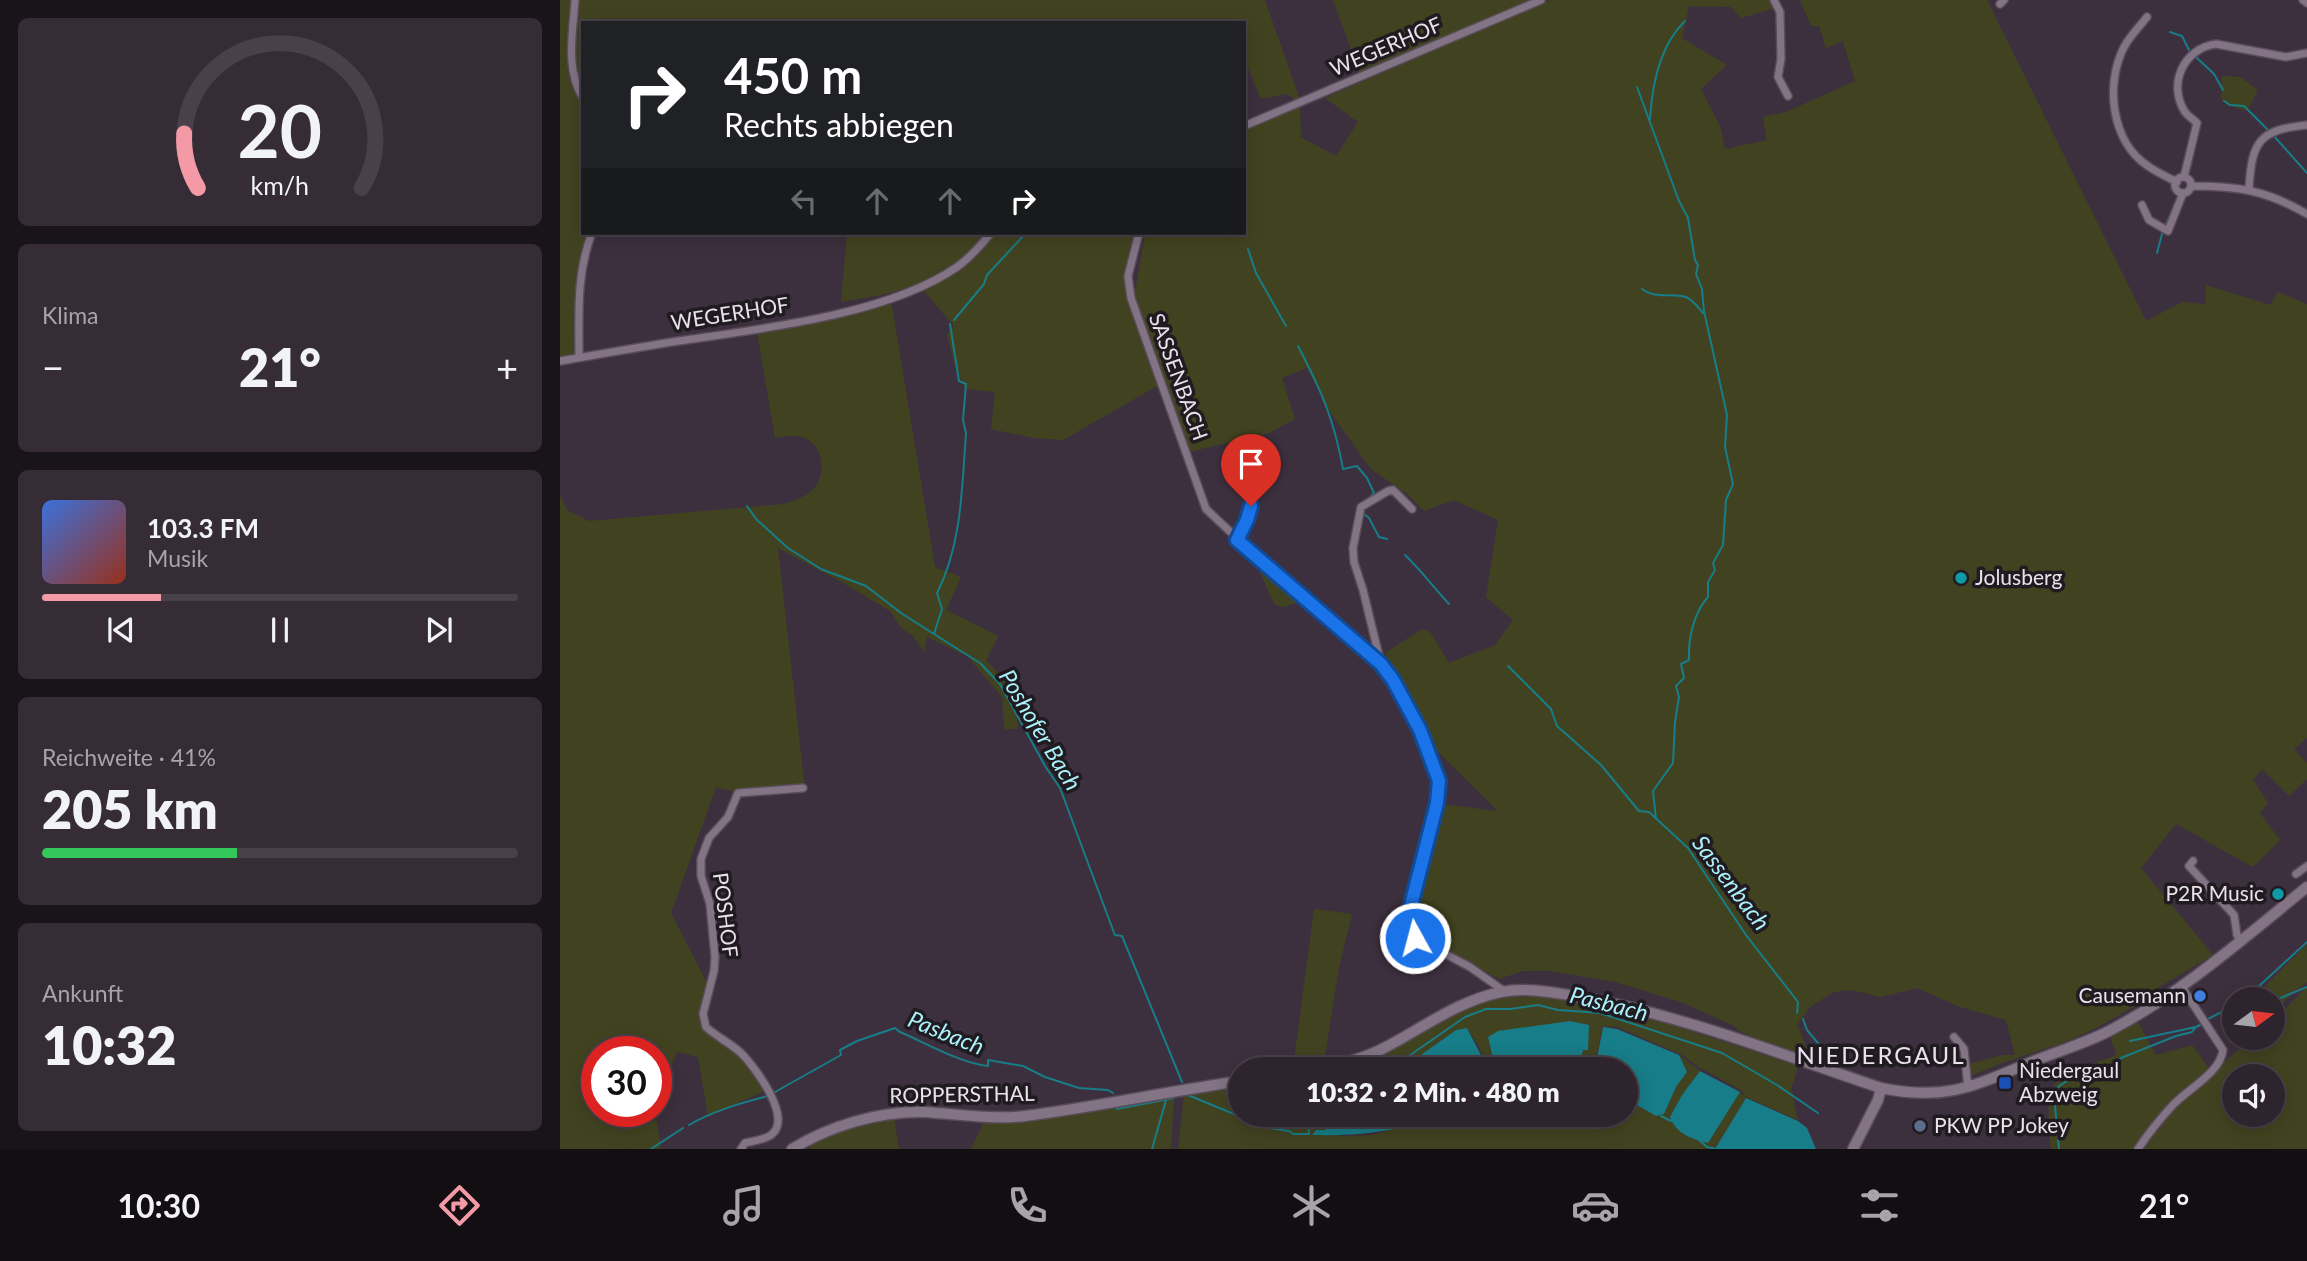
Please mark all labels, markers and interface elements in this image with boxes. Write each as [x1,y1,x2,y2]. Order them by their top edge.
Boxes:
street label: WEGERHOF [1326,11,1445,80]
text: 450 m [724,46,862,104]
icon: right [609,49,700,140]
text: 20 [238,86,322,174]
text: Rechts abbiegen [724,105,954,144]
text: km/h [251,170,309,200]
icon: left [785,182,823,220]
icon: ahead [858,182,896,220]
icon: ahead [931,182,969,220]
icon: right [1004,182,1042,220]
street label: WEGERHOF [669,291,791,334]
text: Klima [42,301,99,329]
street label: SASSENBACH [1145,309,1214,444]
text: 21° [239,336,321,398]
text: − [42,344,64,390]
text: + [496,344,518,390]
pin [1221,434,1281,506]
icon: arrive [1232,445,1270,483]
text: 103.3 FM [147,512,259,544]
text: Musik [147,544,208,572]
place label: Jolusberg [1975,564,2062,589]
marker: Jolusberg [1953,570,1969,586]
icon: previous [102,611,140,649]
icon: pause [261,611,299,649]
icon: next [420,611,458,649]
water label: Poshofer Bach [994,664,1088,795]
text: Reichweite · 41% [42,743,216,771]
text: 205 km [42,778,218,840]
water label: Sassenbach [1687,829,1777,935]
street label: POSHOF [709,871,744,959]
place label: P2R Music [2165,880,2264,905]
marker: P2R Music [2270,886,2286,902]
position arrow [1378,901,1452,975]
text: Ankunft [42,979,123,1007]
water label: Pasbach [1567,980,1651,1026]
place label: Causemann [2079,982,2186,1007]
north arrow [2222,987,2286,1050]
map controls [2222,987,2285,1127]
marker: Causemann [2192,988,2208,1004]
water label: Pasbach [904,1004,988,1060]
text: 10:32 [42,1014,176,1076]
speed limit sign: 30 [581,1036,672,1127]
district label: NIEDERGAUL [1796,1040,1966,1069]
place label: Niedergaul Abzweig [2019,1057,2119,1106]
button: sound [2222,1064,2285,1127]
marker: Niedergaul Abzweig [1997,1075,2013,1091]
text: 10:32 · 2 Min. · 480 m [1306,1076,1560,1108]
street label: ROPPERSTHAL [889,1080,1035,1107]
place label: PKW PP Jokey [1934,1112,2069,1137]
marker: PKW PP Jokey [1912,1118,1928,1134]
icon: directions [435,1181,484,1230]
icon: music [719,1181,768,1230]
icon: phone [1003,1181,1052,1230]
icon: climate [1287,1181,1336,1230]
icon: car [1571,1181,1620,1230]
icon: filters [1855,1181,1904,1230]
text: 10:30 [118,1186,200,1225]
text: 21° [2139,1186,2189,1225]

